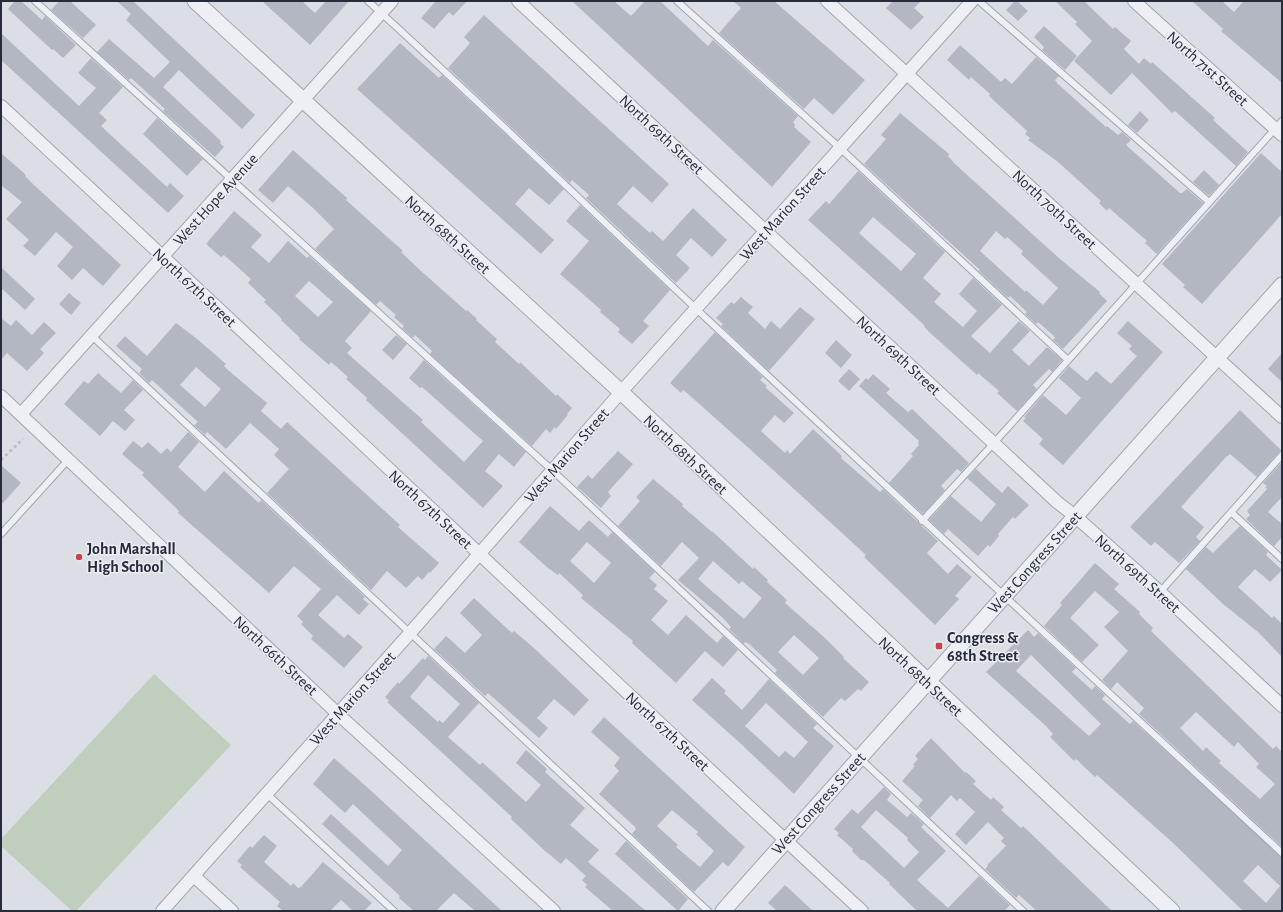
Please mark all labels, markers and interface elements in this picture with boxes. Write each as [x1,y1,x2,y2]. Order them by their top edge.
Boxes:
street label: North 71st Street [1164,28,1251,109]
street label: North 69th Street [616,92,706,178]
street label: West Hope Avenue [170,151,261,249]
street label: West Marion Street [737,164,829,263]
street label: North 70th Street [1009,167,1099,253]
street label: North 68th Street [402,193,493,277]
street label: North 67th Street [150,245,239,330]
street label: North 69th Street [853,313,943,399]
street label: West Marion Street [521,405,612,506]
street label: North 68th Street [640,412,730,498]
street label: North 67th Street [386,467,475,552]
street label: West Congress Street [985,509,1085,617]
street label: North 69th Street [1092,532,1183,616]
place label: John Marshall High School [87,541,176,575]
marker: John Marshall High School [74,552,84,562]
street label: North 66th Street [230,613,320,699]
place label: Congress & 68th Street [947,630,1019,664]
street label: North 68th Street [875,634,965,720]
marker: Congress & 68th Street [934,641,944,651]
street label: West Marion Street [307,649,399,748]
street label: North 67th Street [623,689,712,774]
street label: West Congress Street [769,750,869,858]

